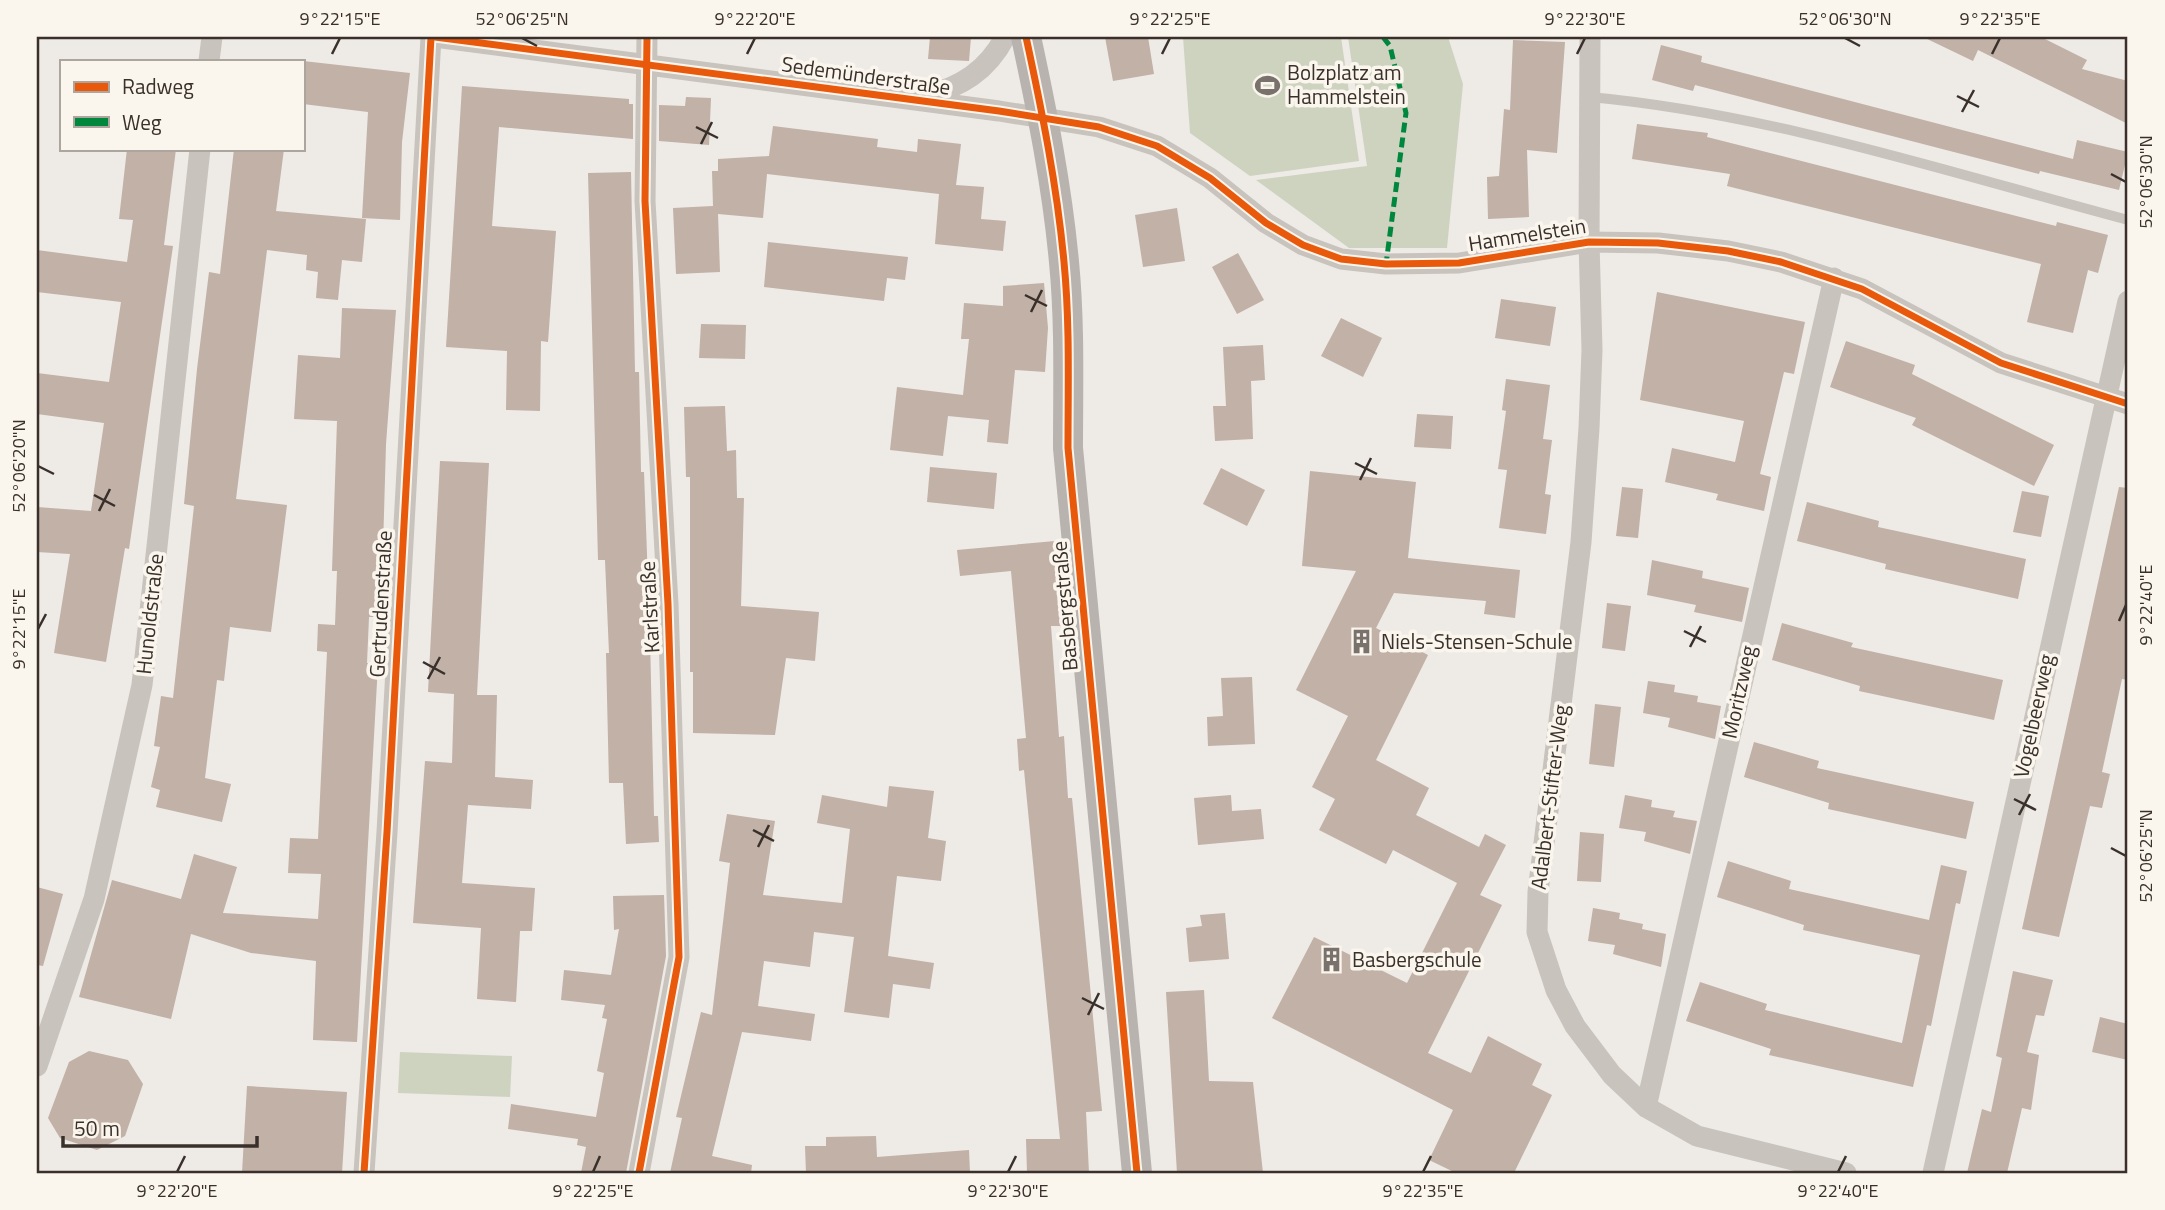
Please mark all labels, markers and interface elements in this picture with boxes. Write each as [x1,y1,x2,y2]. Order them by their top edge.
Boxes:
text: 9°22'15"E [300,5,380,32]
text: 52°06'25"N [475,5,569,32]
text: 9°22'20"E [715,5,795,32]
text: 9°22'25"E [1130,5,1210,32]
text: 9°22'30"E [1545,5,1625,32]
text: 52°06'30"N [1798,5,1892,32]
text: 9°22'35"E [1960,5,2040,32]
street label: Sedemünderstraße [780,47,953,103]
place label: Bolzplatz am Hammelstein [1287,56,1406,112]
legend [60,60,304,150]
text: Radweg [122,70,194,102]
sports icon: Bolzplatz am Hammelstein [1253,71,1281,99]
text: Weg [122,106,162,138]
text: 52°06'30"N [2132,135,2159,229]
street label: Hammelstein [1466,209,1588,259]
text: 52°06'20"N [5,419,32,513]
street label: Gertrudenstraße [360,530,400,678]
street label: Basbergstraße [1042,540,1086,672]
street label: Hunoldstraße [127,552,171,676]
street label: Karlstraße [631,560,667,654]
text: 9°22'40"E [2132,565,2159,645]
text: 9°22'15"E [5,589,32,669]
place label: Niels-Stensen-Schule [1381,625,1573,657]
building icon: Niels-Stensen-Schule [1347,628,1375,656]
street label: Moritzweg [1713,642,1764,741]
street label: Vogelbeerweg [2004,651,2062,781]
street label: Adalbert-Stifter-Weg [1522,702,1576,891]
text: 52°06'25"N [2132,809,2159,903]
place label: Basbergschule [1352,943,1482,975]
building icon: Basbergschule [1318,946,1346,974]
scale bar [63,1105,257,1149]
text: 50 m [74,1112,120,1144]
text: 9°22'20"E [137,1177,217,1204]
text: 9°22'25"E [553,1177,633,1204]
text: 9°22'30"E [968,1177,1048,1204]
text: 9°22'35"E [1383,1177,1463,1204]
text: 9°22'40"E [1798,1177,1878,1204]

